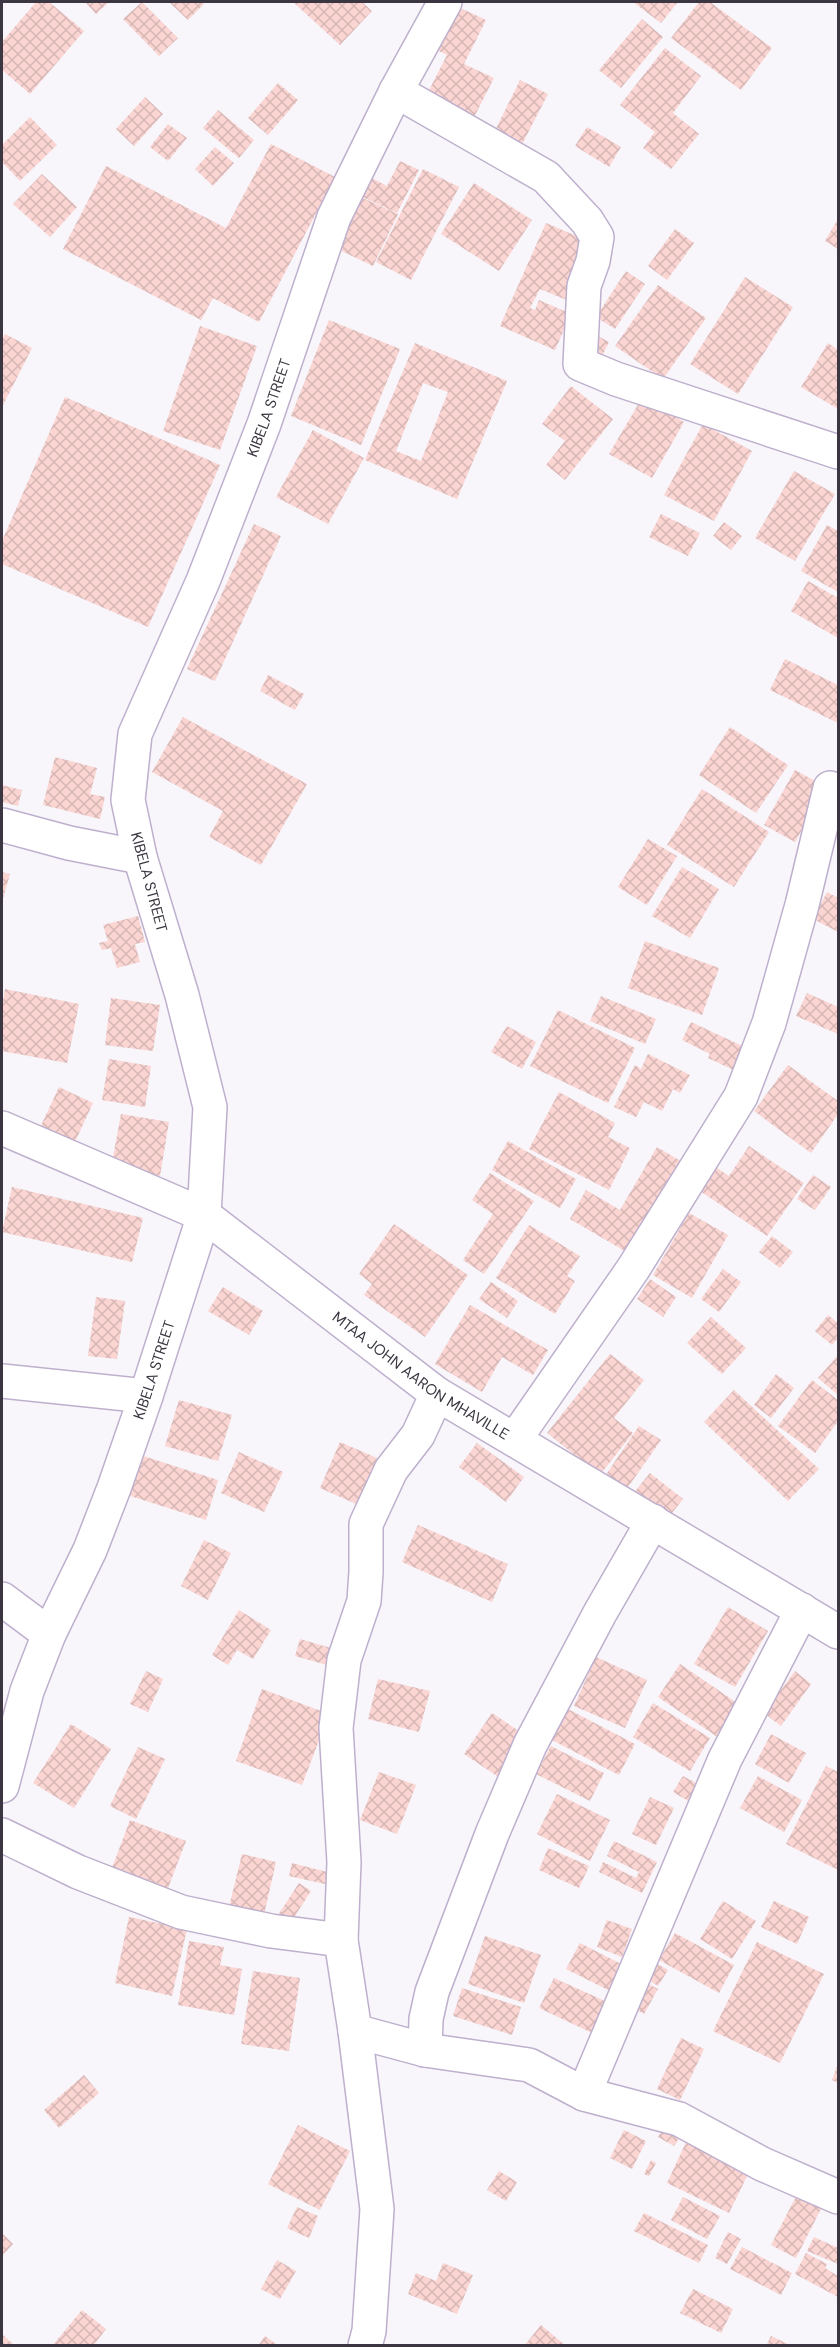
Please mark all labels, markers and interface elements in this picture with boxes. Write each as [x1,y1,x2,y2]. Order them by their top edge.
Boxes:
street label: KIBELA STREET [242,356,295,460]
street label: KIBELA STREET [126,830,172,934]
street label: MTAA JOHN AARON MHAVILLE [328,1307,513,1444]
street label: KIBELA STREET [129,1318,180,1422]

